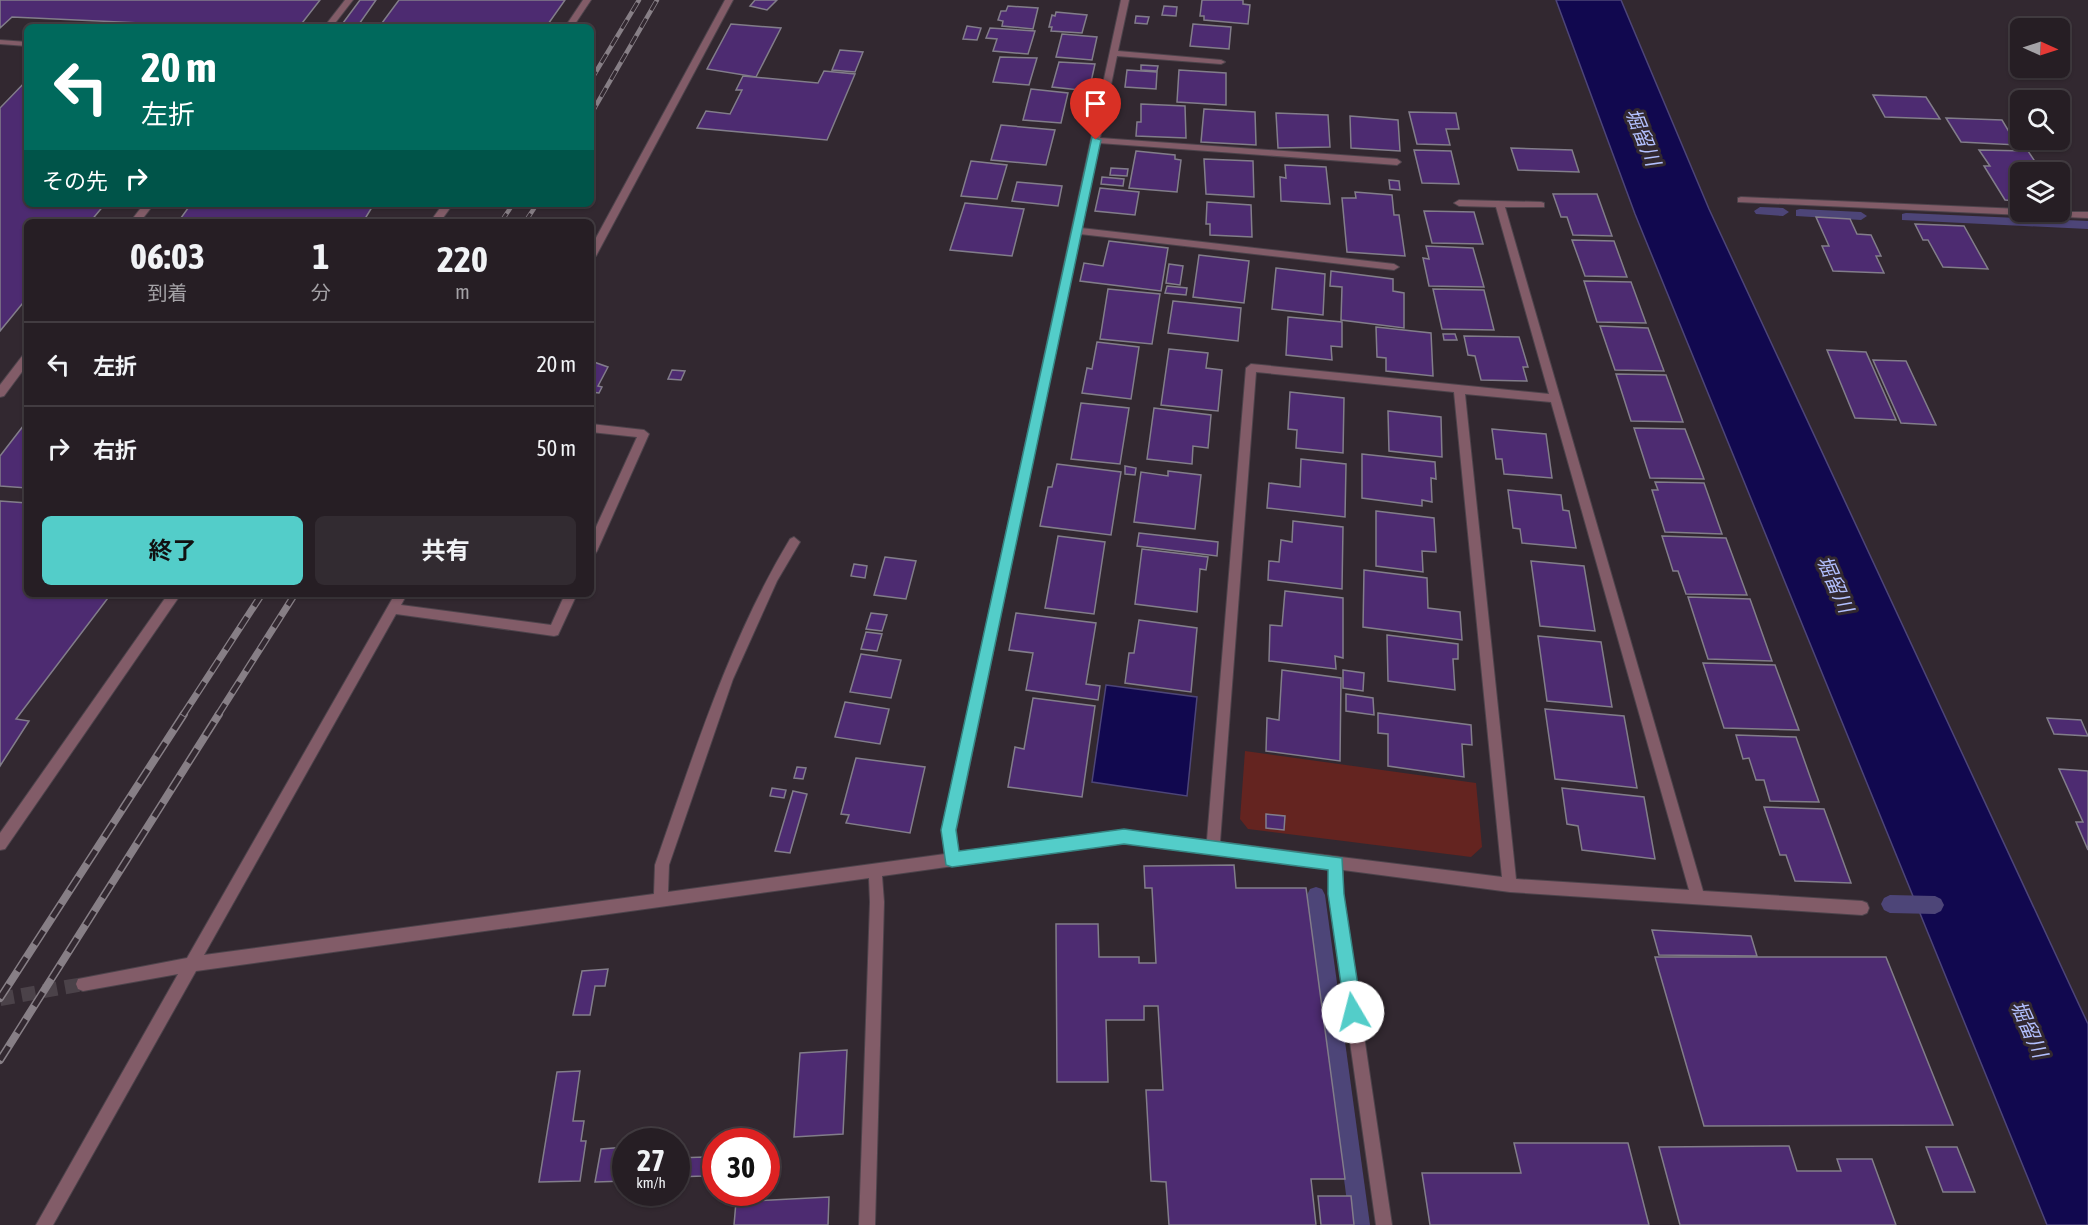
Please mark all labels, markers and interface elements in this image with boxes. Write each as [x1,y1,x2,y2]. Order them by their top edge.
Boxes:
north arrow [2010,18,2070,78]
map controls [2010,18,2070,222]
text: 20 m [141,43,216,91]
icon: left [42,48,120,126]
pin [1070,78,1121,140]
icon: arrive [1079,87,1112,120]
button: search [2010,90,2070,150]
text: 左折 [141,99,195,130]
water label: 堀留川 [1622,105,1666,171]
icon: right [120,162,153,195]
button: layers [2010,162,2070,222]
text: その先 [42,168,108,194]
text: 06:03 [130,235,205,277]
text: 1 [313,235,329,277]
text: 220 [437,238,488,280]
text: m [455,280,470,303]
text: 到着 [148,281,188,304]
text: 分 [311,281,331,304]
icon: left [42,348,75,381]
text: 20 m [536,351,576,377]
text: 左折 [93,353,137,379]
icon: right [42,432,75,465]
text: 50 m [536,435,576,461]
text: 右折 [93,437,137,463]
button: 終了 [42,516,303,585]
button: 共有 [315,516,576,585]
water label: 堀留川 [1813,552,1859,618]
position arrow [1321,980,1385,1044]
water label: 堀留川 [2007,997,2053,1063]
speed limit sign: 30 [702,1128,780,1206]
text: 27 [637,1143,665,1177]
text: km/h [636,1174,666,1191]

